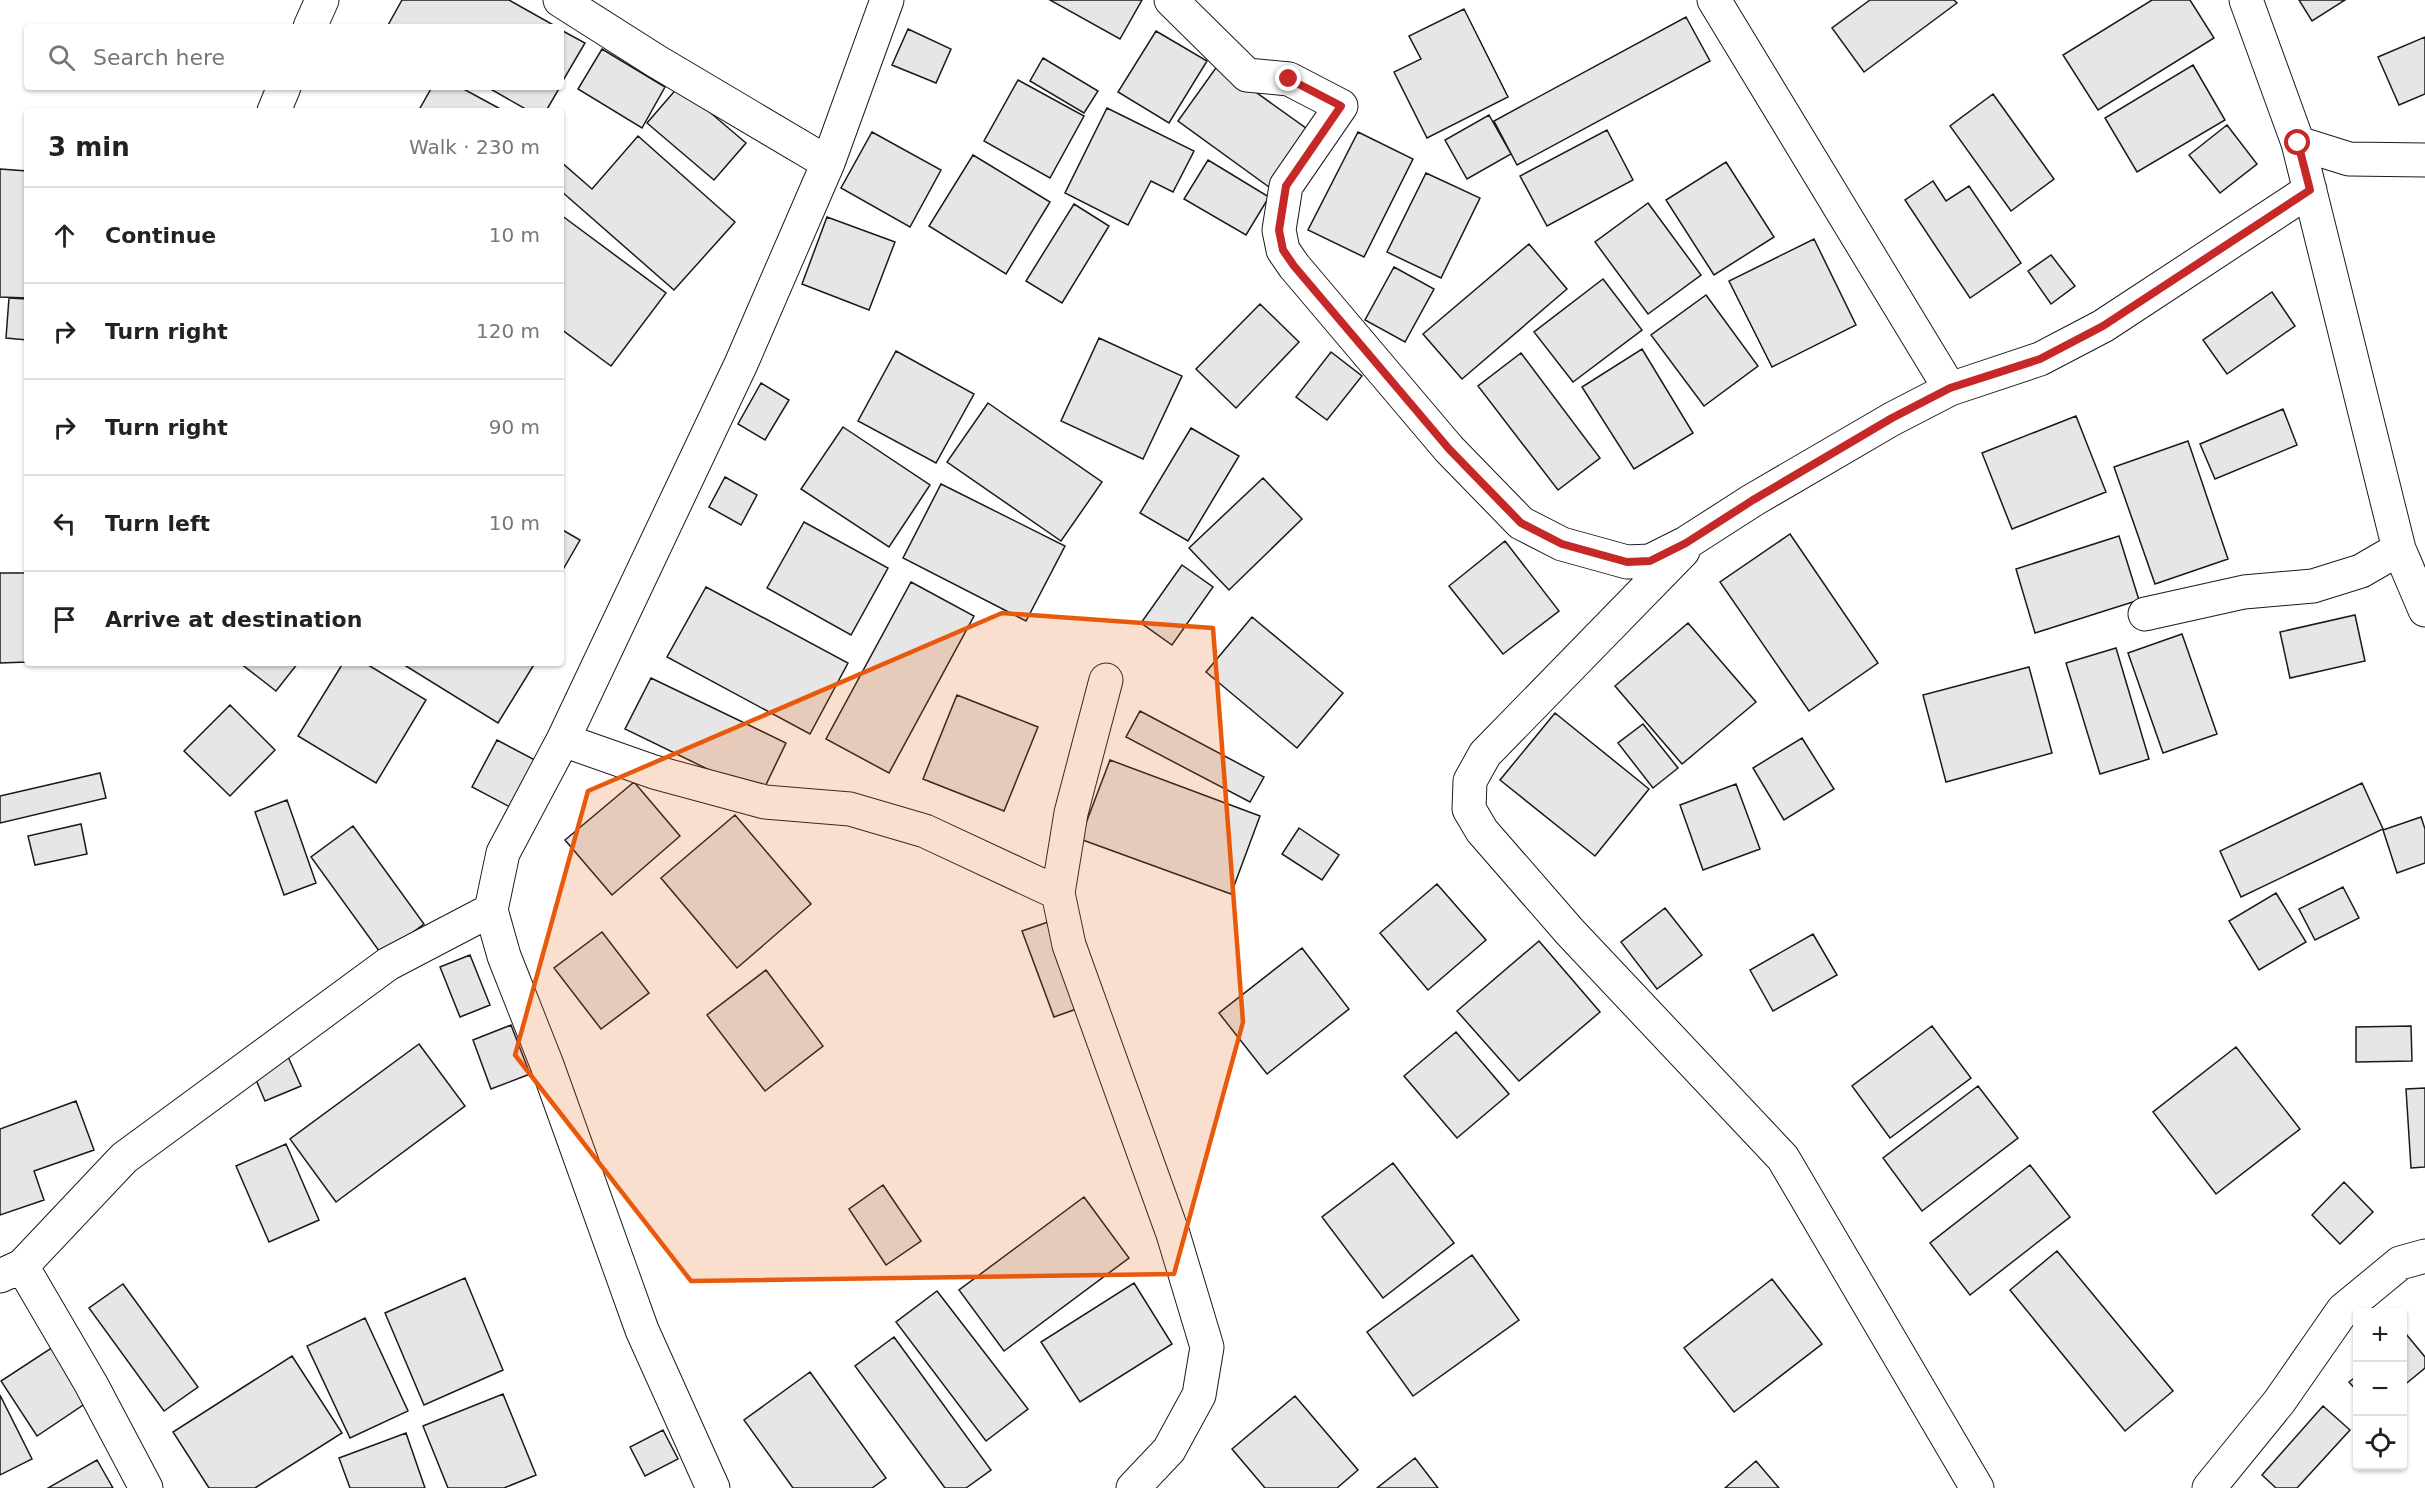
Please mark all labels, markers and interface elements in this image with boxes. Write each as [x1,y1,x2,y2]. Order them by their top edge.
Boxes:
search box [24,24,564,90]
icon: search [45,41,78,74]
text: Search here [93,45,225,70]
route end [1275,65,1301,91]
route start [2284,129,2310,155]
text: 3 min [48,132,130,162]
text: Walk · 230 m [409,135,540,159]
icon: ahead [48,219,81,252]
text: Continue [105,223,216,248]
text: 10 m [489,223,540,247]
icon: right [48,315,81,348]
text: Turn right [105,319,228,344]
text: 120 m [476,319,540,343]
icon: right [48,411,81,444]
text: Turn right [105,415,228,440]
text: 90 m [489,415,540,439]
icon: left [48,507,81,540]
text: Turn left [105,511,210,536]
text: 10 m [489,511,540,535]
icon: arrive [48,603,81,636]
text: Arrive at destination [105,607,362,632]
map controls [2353,1308,2407,1470]
button: + [2353,1308,2407,1362]
button: − [2353,1362,2407,1416]
button: locate [2353,1416,2407,1470]

